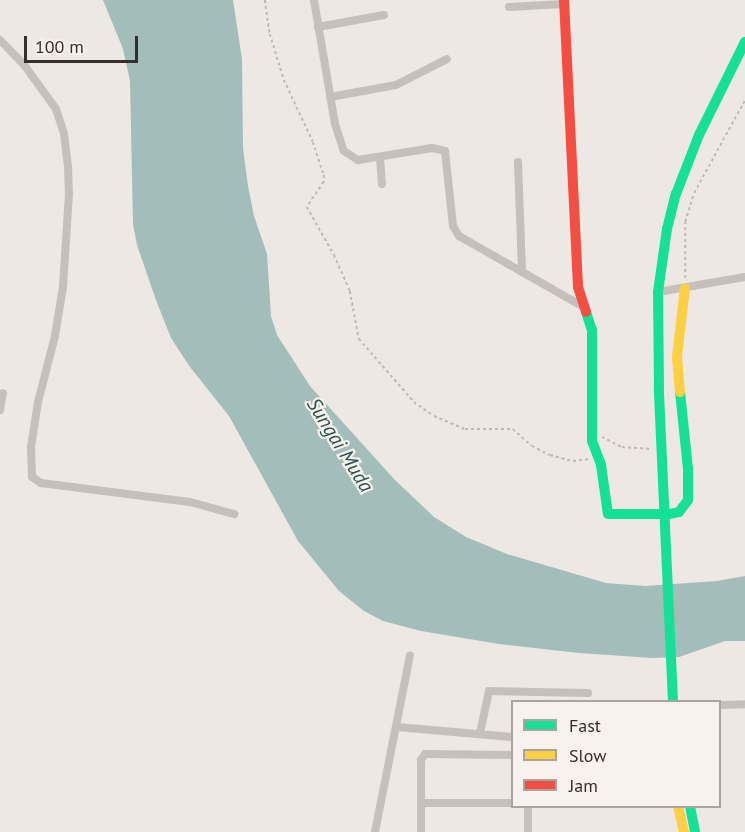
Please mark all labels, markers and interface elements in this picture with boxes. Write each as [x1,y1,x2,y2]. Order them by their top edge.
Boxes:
scale bar [27,24,141,62]
text: 100 m [35,35,84,58]
water label: Sungai Muda [302,394,378,496]
legend [511,700,721,808]
text: Fast [569,714,601,737]
text: Slow [569,744,607,767]
text: Jam [569,774,598,797]

